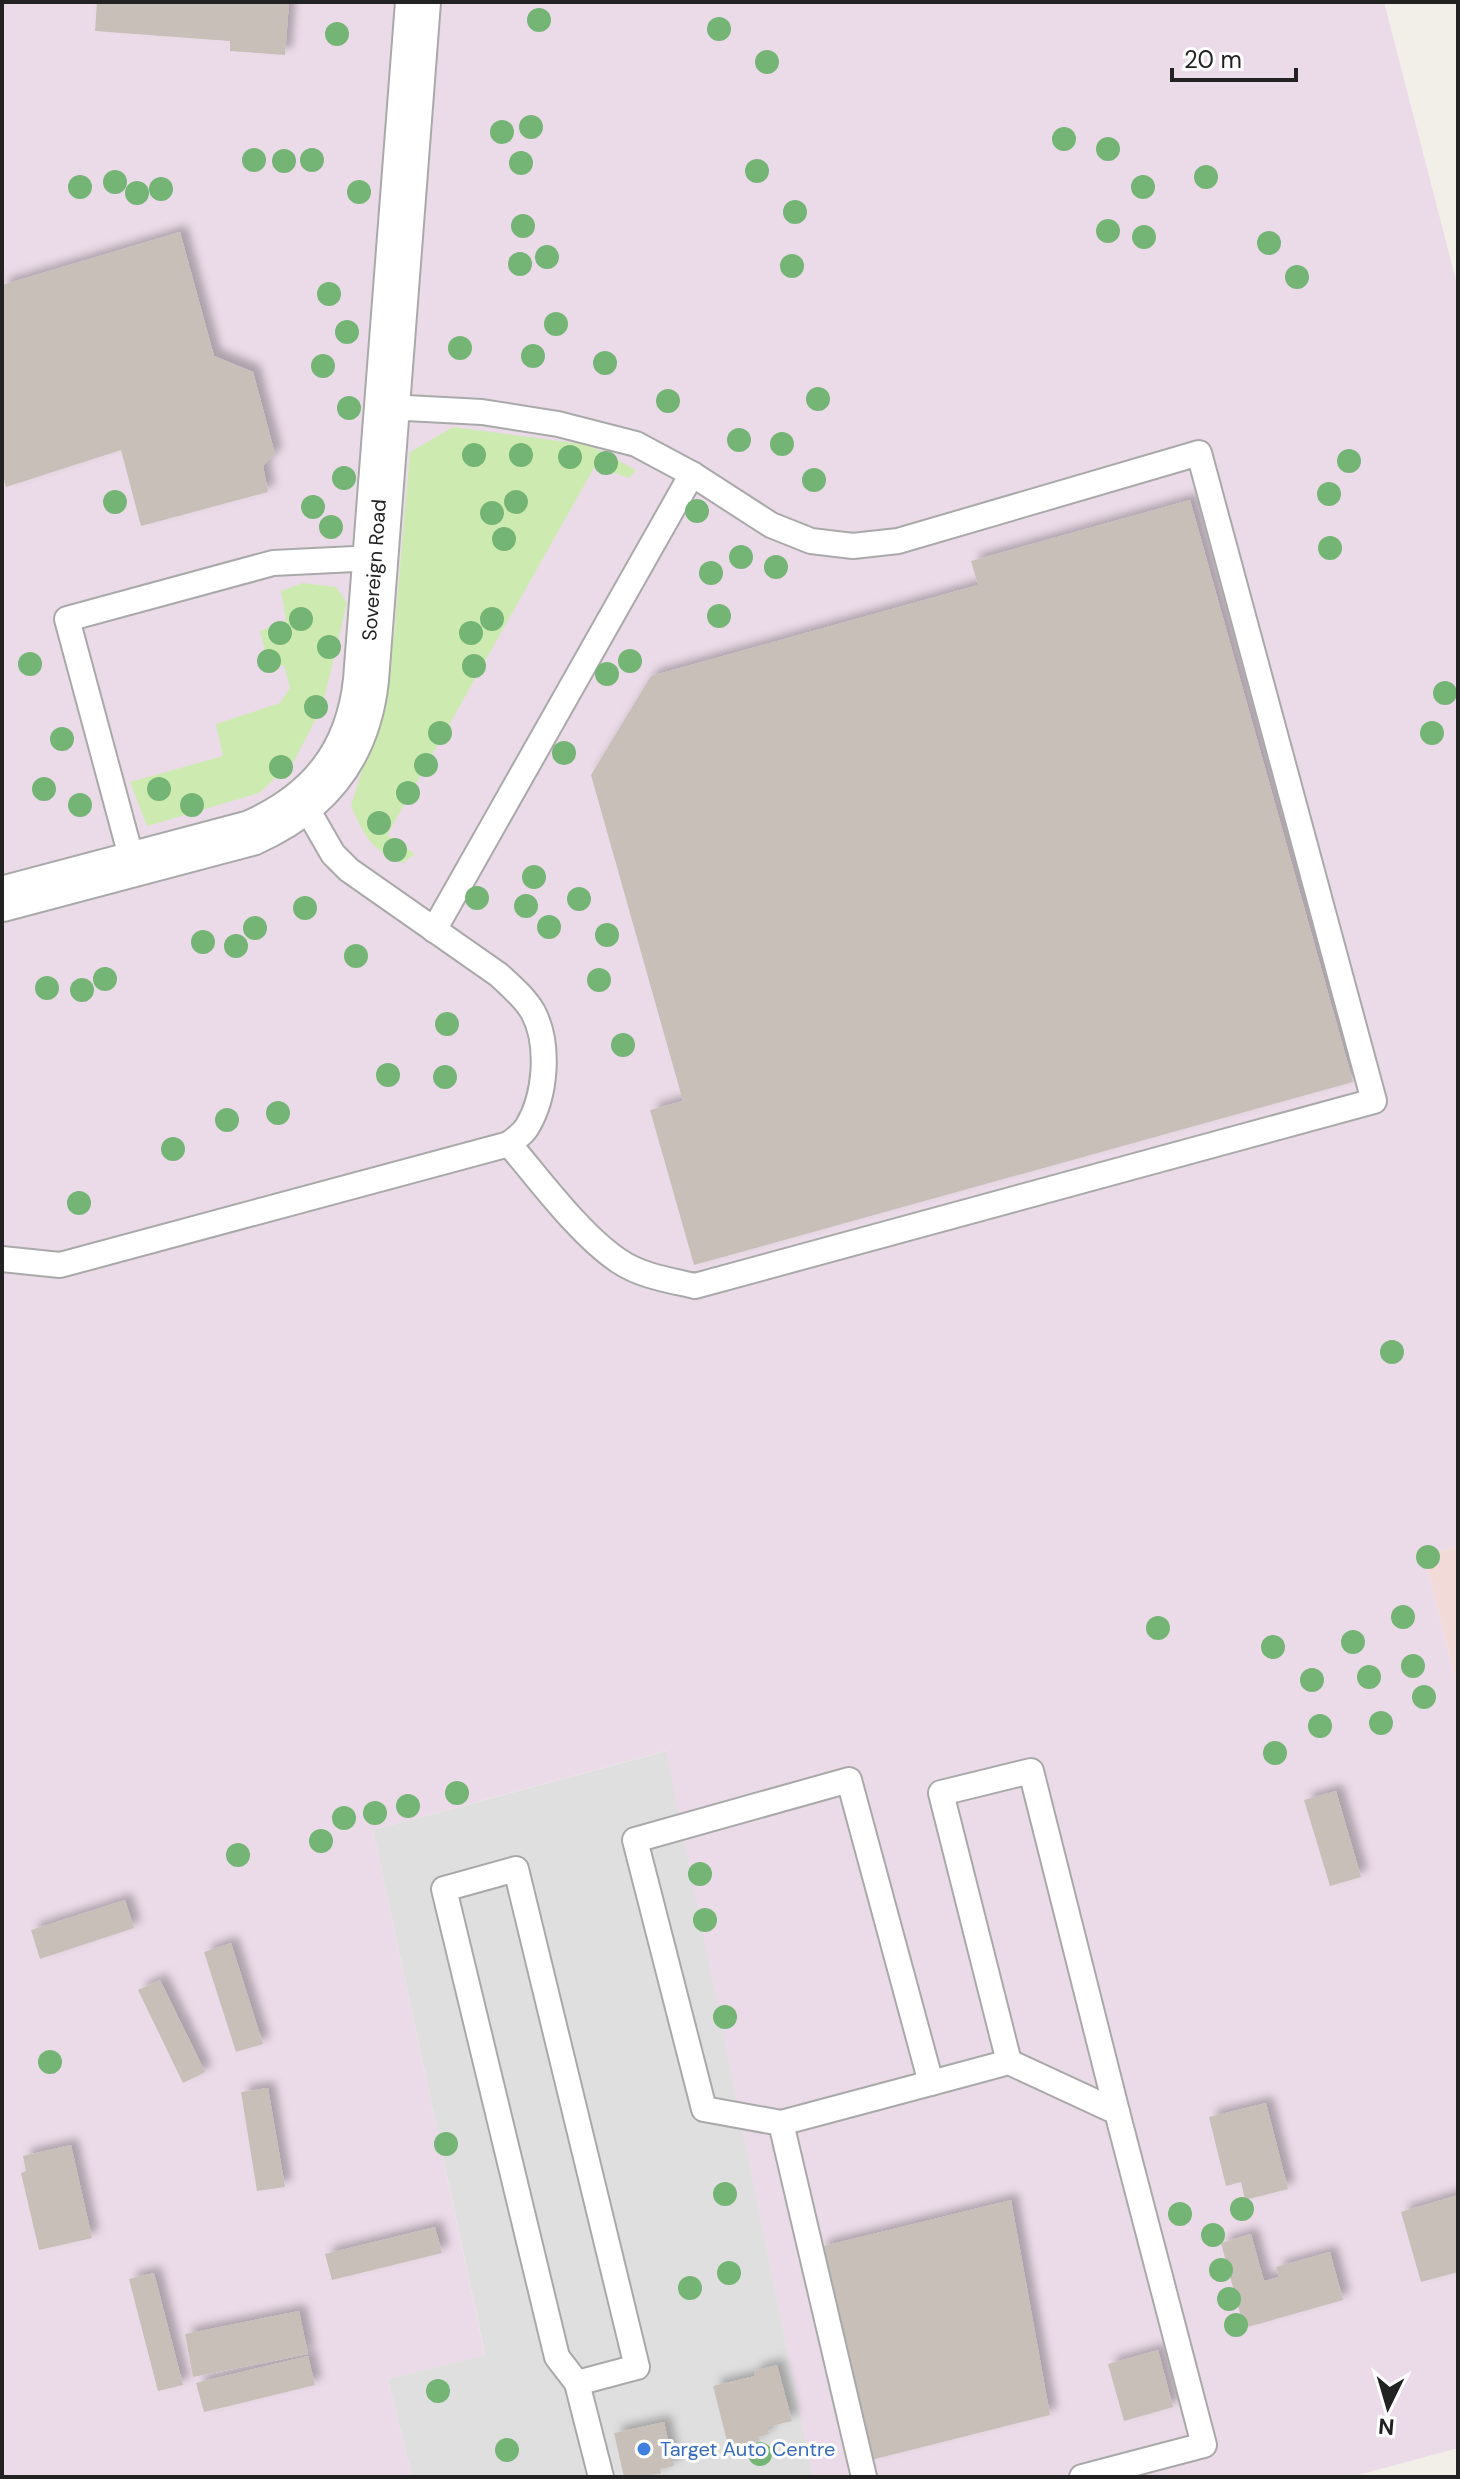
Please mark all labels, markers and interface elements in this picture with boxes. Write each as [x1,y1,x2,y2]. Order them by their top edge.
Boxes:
scale bar [1172,32,1296,82]
text: 20 m [1184,44,1242,75]
street label: Sovereign Road [356,498,392,642]
north arrow [1348,2367,1428,2447]
text: N [1377,2411,1396,2442]
place label: Target Auto Centre [660,2436,835,2462]
marker: Target Auto Centre [635,2440,653,2458]

